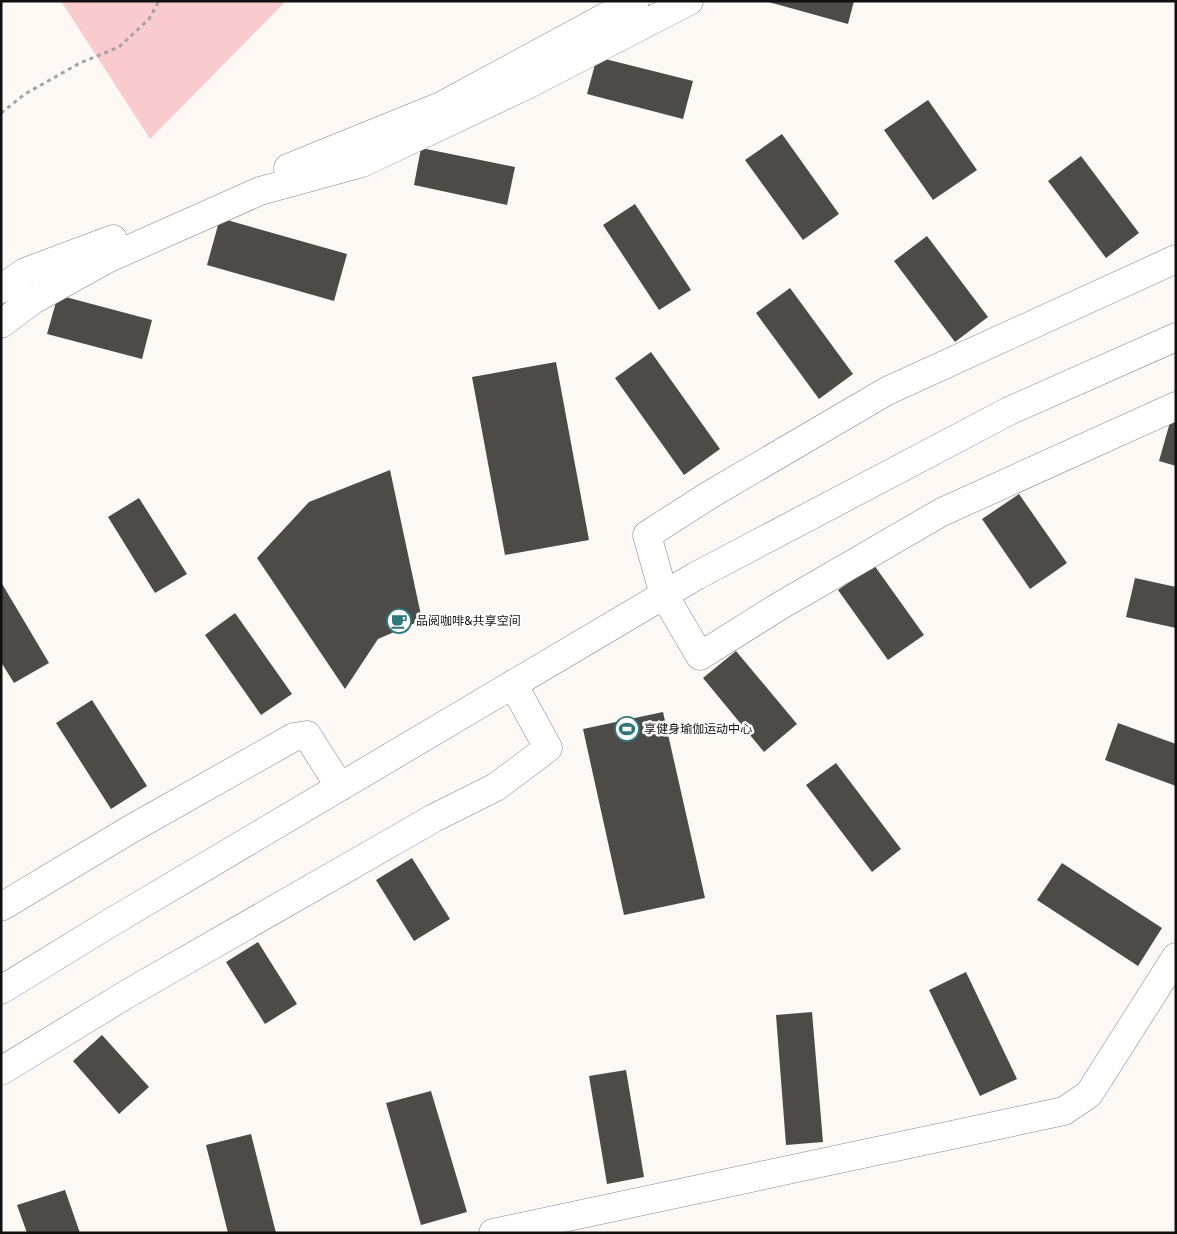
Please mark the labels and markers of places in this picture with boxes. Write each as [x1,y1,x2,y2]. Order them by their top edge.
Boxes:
cafe icon: 品阅咖啡&共享空间 [386,608,412,634]
place label: 品阅咖啡&共享空间 [416,614,521,628]
sports icon: 享健身瑜伽运动中心 [614,716,640,742]
place label: 享健身瑜伽运动中心 [644,722,752,736]

